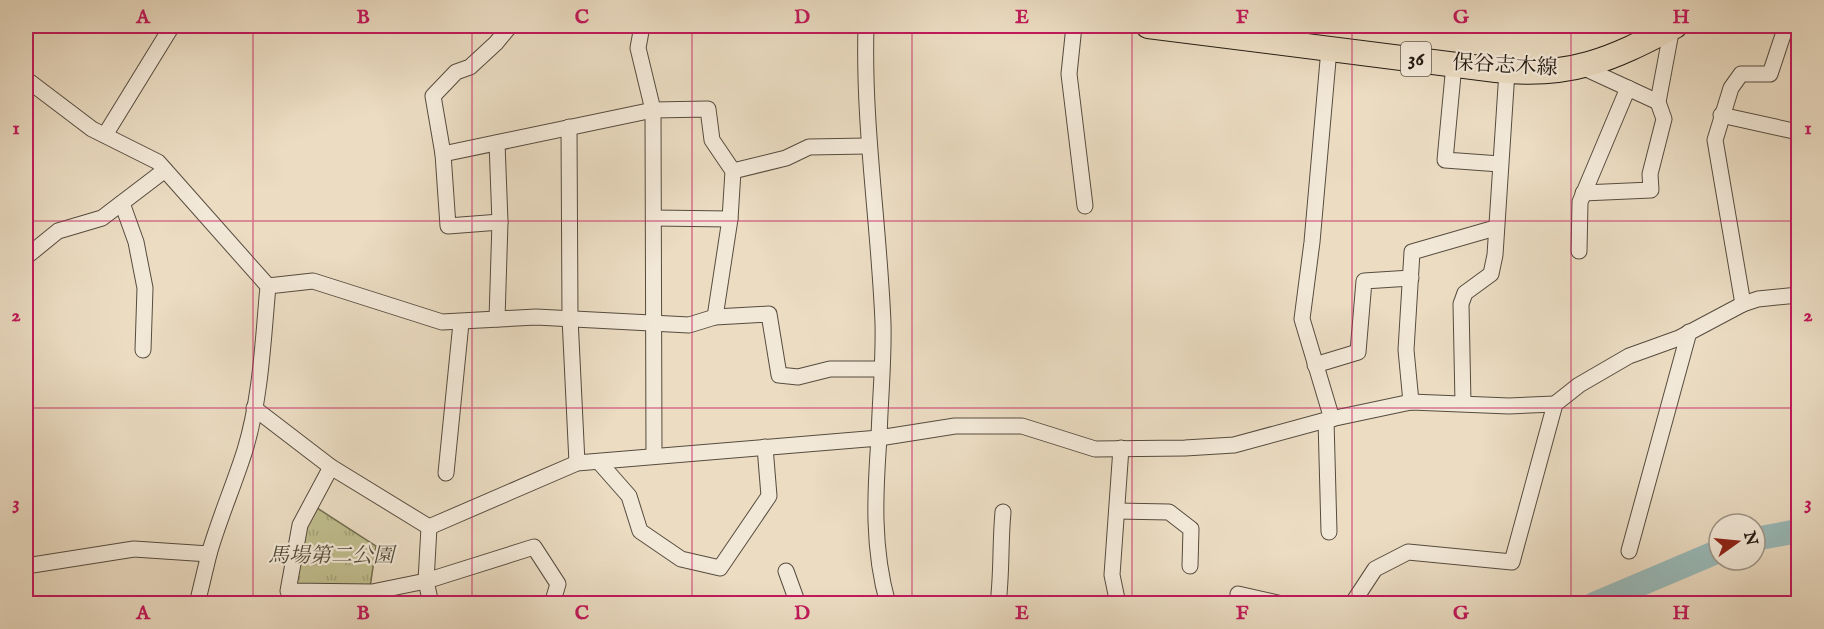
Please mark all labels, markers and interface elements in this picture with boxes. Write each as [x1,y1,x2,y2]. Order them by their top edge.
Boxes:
text: A [135,5,151,30]
text: B [356,5,370,30]
text: C [575,5,589,30]
text: D [794,5,810,30]
text: E [1015,5,1029,30]
text: F [1236,5,1249,30]
text: G [1453,5,1470,30]
text: H [1672,5,1690,30]
road number: 36 [1401,42,1431,76]
street label: 保谷志木線 [1452,50,1558,82]
text: 1 [12,116,20,141]
text: 1 [1804,116,1812,141]
text: 2 [11,303,21,328]
text: 2 [1803,303,1813,328]
text: 3 [12,491,20,516]
text: 3 [1804,491,1812,516]
north arrow [1707,512,1767,572]
text: N [1738,528,1761,548]
park label: 馬場第二公園 [268,543,397,570]
text: A [135,601,151,626]
text: B [356,601,370,626]
text: C [575,601,589,626]
text: D [794,601,810,626]
text: E [1015,601,1029,626]
text: F [1236,601,1249,626]
text: G [1453,601,1470,626]
text: H [1672,601,1690,626]

